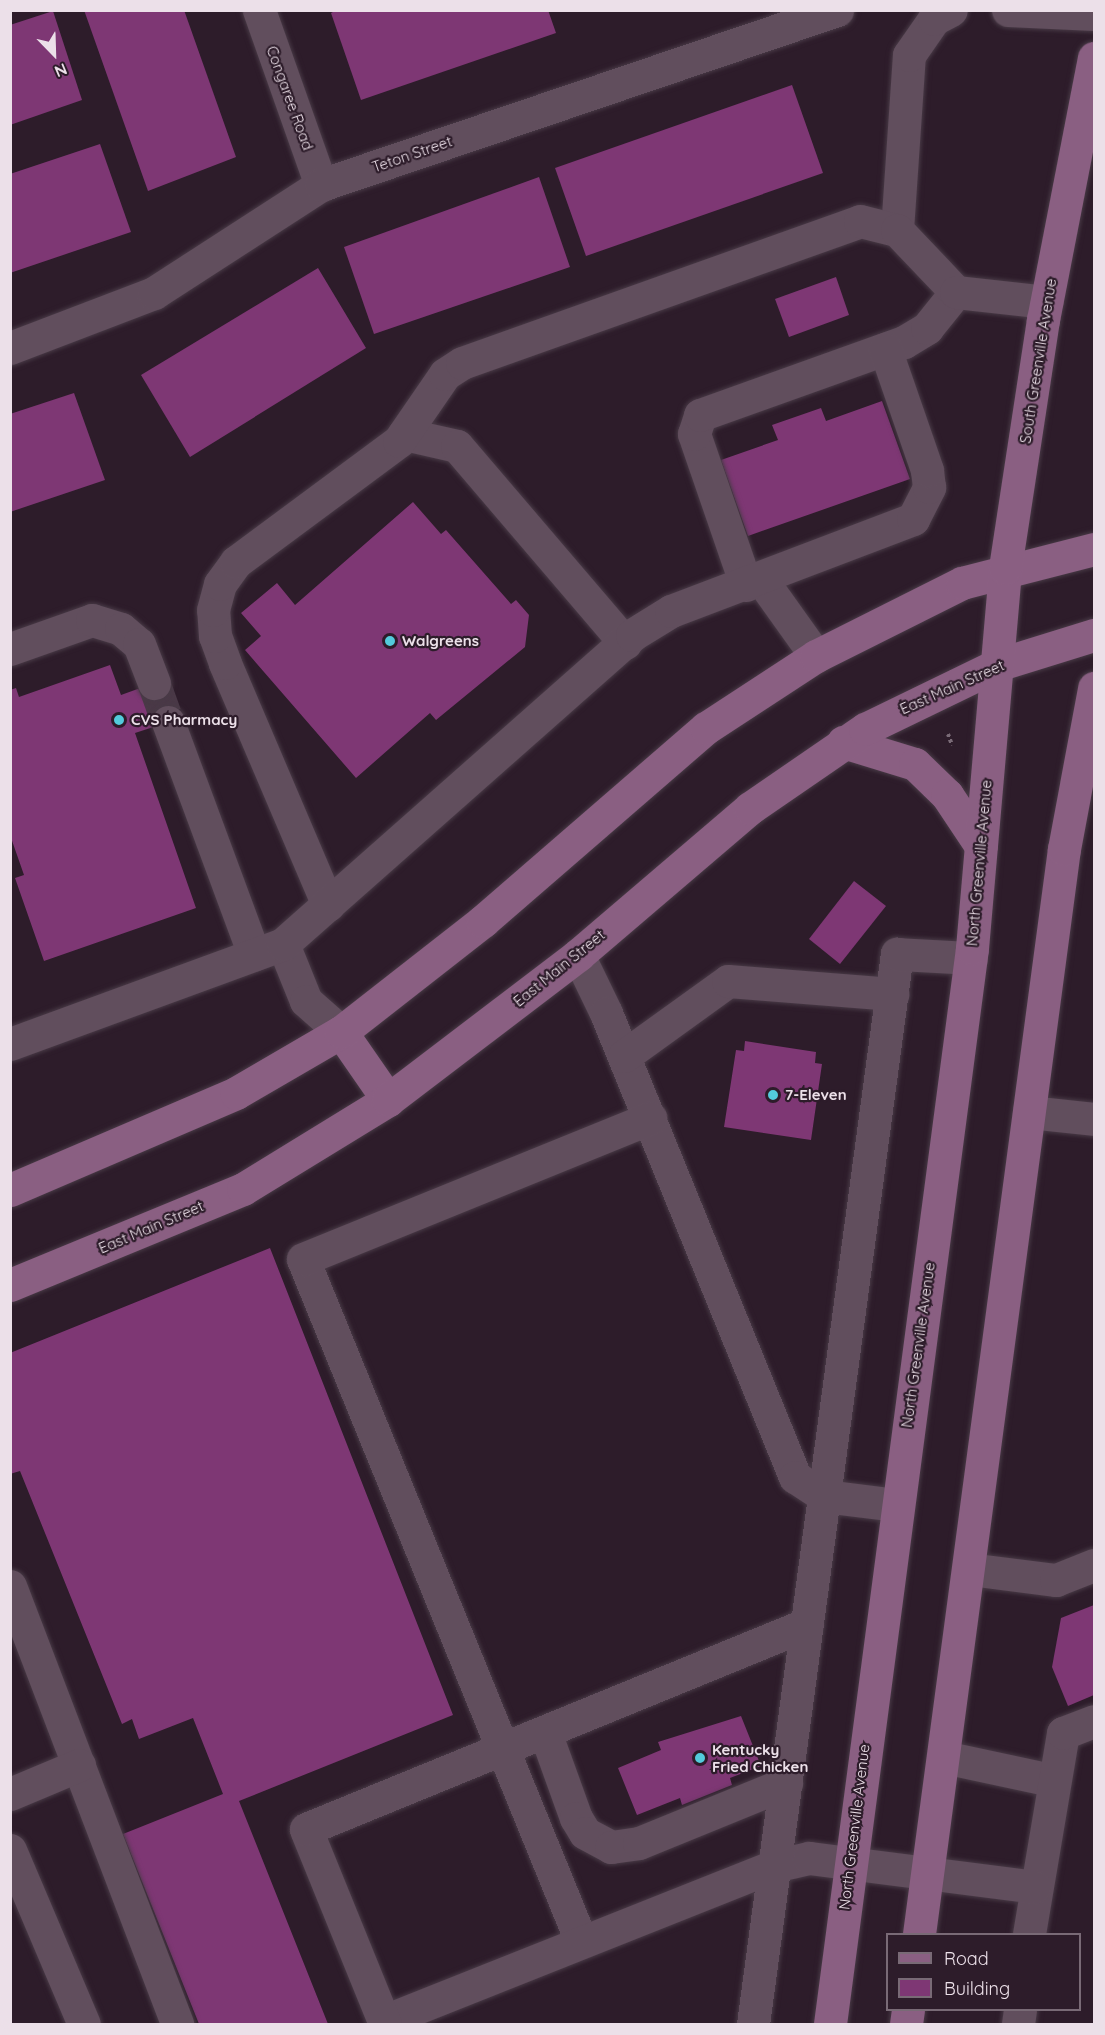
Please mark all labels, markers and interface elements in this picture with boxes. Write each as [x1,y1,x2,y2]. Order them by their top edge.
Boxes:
north arrow [24,24,84,84]
street label: Congaree Road [263,43,317,153]
text: N [52,59,70,82]
street label: Teton Street [370,132,454,176]
street label: South Greenville Avenue [1016,277,1060,445]
place label: Walgreens [402,632,479,650]
marker: Walgreens [383,634,397,648]
street label: East Main Street [897,656,1007,718]
place label: CVS Pharmacy [131,711,237,729]
marker: CVS Pharmacy [112,713,126,727]
street label: North Greenville Avenue [963,779,995,947]
street label: East Main Street [510,926,608,1010]
place label: 7-Eleven [785,1086,847,1104]
marker: 7-Eleven [766,1088,780,1102]
street label: East Main Street [96,1197,206,1257]
street label: North Greenville Avenue [897,1261,939,1429]
place label: Kentucky Fried Chicken [712,1740,808,1775]
street label: North Greenville Avenue [835,1743,873,1911]
marker: Kentucky Fried Chicken [693,1751,707,1765]
legend [886,1933,1081,2011]
text: Road [944,1947,989,1970]
text: Building [944,1977,1010,2000]

